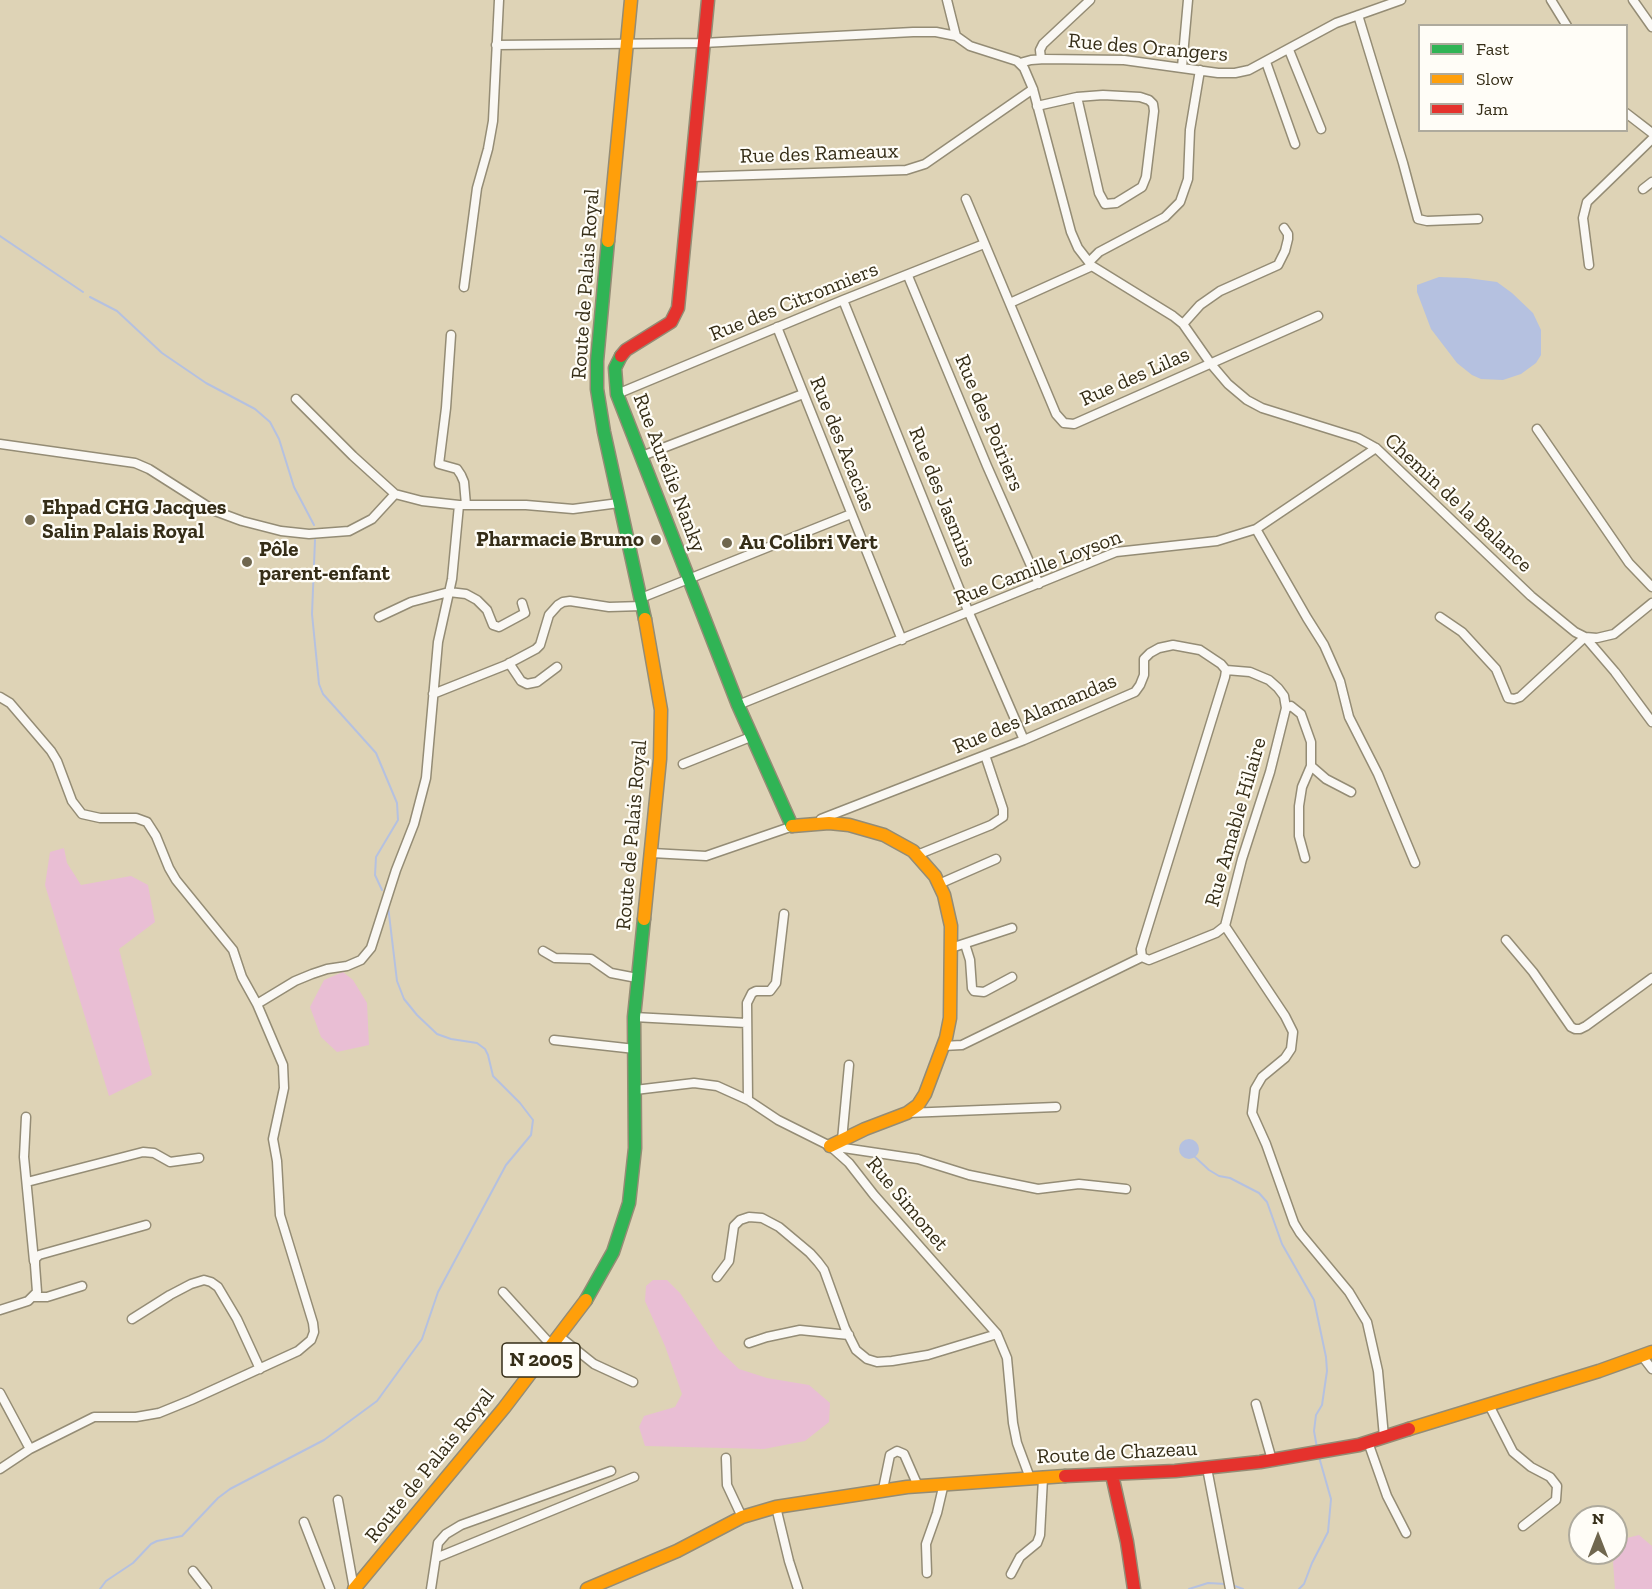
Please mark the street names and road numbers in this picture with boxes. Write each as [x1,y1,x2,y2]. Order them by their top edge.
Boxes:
street label: Rue des Orangers [1067,28,1229,68]
street label: Rue des Rameaux [739,139,899,169]
street label: Route de Palais Royal [567,188,605,380]
street label: Rue des Citronniers [706,257,882,347]
street label: Rue des Lilas [1076,342,1194,412]
street label: Rue des Poiriers [949,351,1029,495]
street label: Rue des Acacias [804,373,880,515]
street label: Rue Aurélie Nanky [627,390,711,556]
street label: Rue des Jasmins [903,424,981,570]
street label: Chemin de la Balance [1379,428,1537,578]
street label: Rue Camille Loyson [951,524,1125,612]
street label: Rue des Alamandas [949,668,1121,760]
street label: Rue Amable Hilaire [1200,735,1272,909]
street label: Route de Palais Royal [611,739,653,931]
street label: Rue Simonet [860,1152,954,1256]
road number: N 2005 [502,1343,580,1377]
street label: Route de Palais Royal [360,1384,500,1548]
street label: Route de Chazeau [1036,1436,1198,1470]

